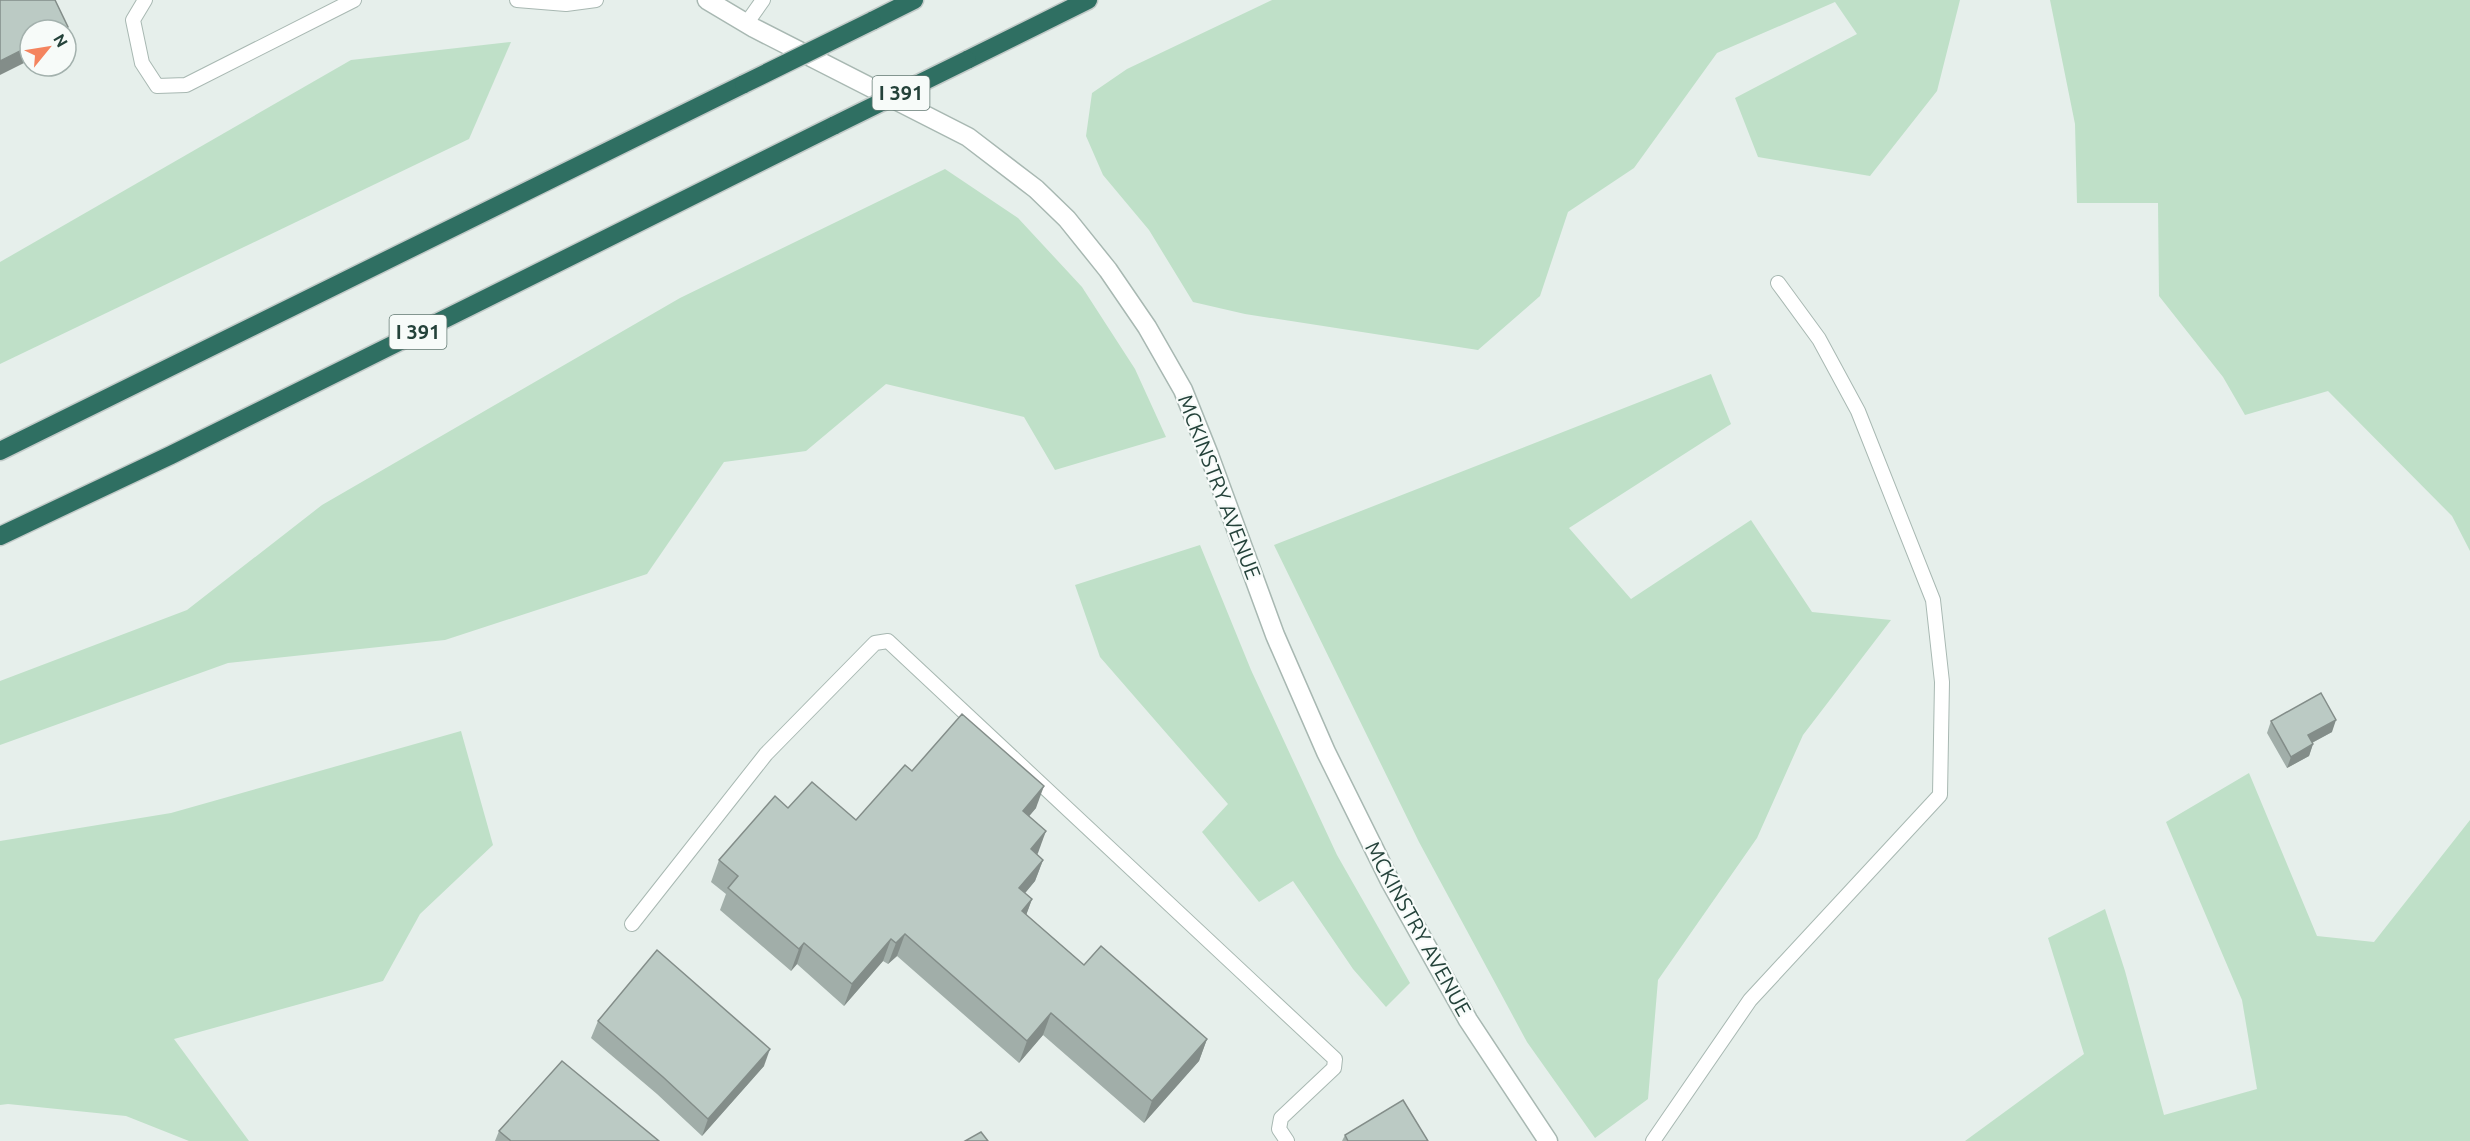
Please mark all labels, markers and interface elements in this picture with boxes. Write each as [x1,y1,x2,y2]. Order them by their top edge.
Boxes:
north arrow [18,18,78,78]
text: N [50,31,72,50]
road number: I 391 [872,76,930,110]
road number: I 391 [390,315,446,349]
street label: MCKINSTRY AVENUE [1174,391,1266,582]
street label: MCKINSTRY AVENUE [1361,837,1477,1020]

